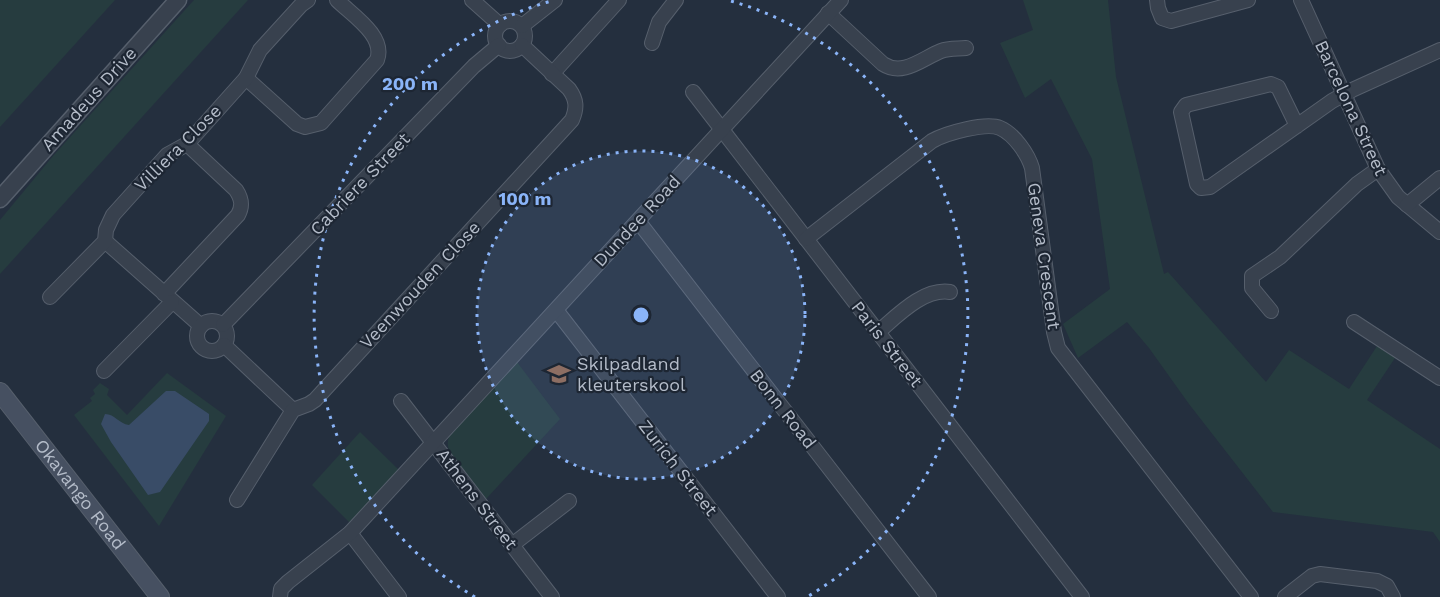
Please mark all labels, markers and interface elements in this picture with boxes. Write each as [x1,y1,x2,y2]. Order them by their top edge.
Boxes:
street label: Barcelona Street [1311,37,1392,179]
street label: Amadeus Drive [37,42,141,155]
text: 200 m [382,73,438,94]
street label: Villiera Close [130,100,225,195]
street label: Cabriere Street [306,128,414,239]
street label: Dundee Road [589,171,684,271]
street label: Geneva Crescent [1024,181,1065,331]
text: 100 m [498,188,552,209]
street label: Veenwouden Close [355,217,484,353]
street label: Paris Street [847,297,928,391]
centre of rings [631,305,651,325]
place label: Skilpadland kleuterskool [577,353,686,395]
school or university icon: Skilpadland kleuterskool [546,361,572,387]
street label: Bonn Road [746,365,821,453]
street label: Zurich Street [634,416,723,520]
street label: Okavango Road [31,435,130,554]
street label: Athens Street [433,444,523,554]

